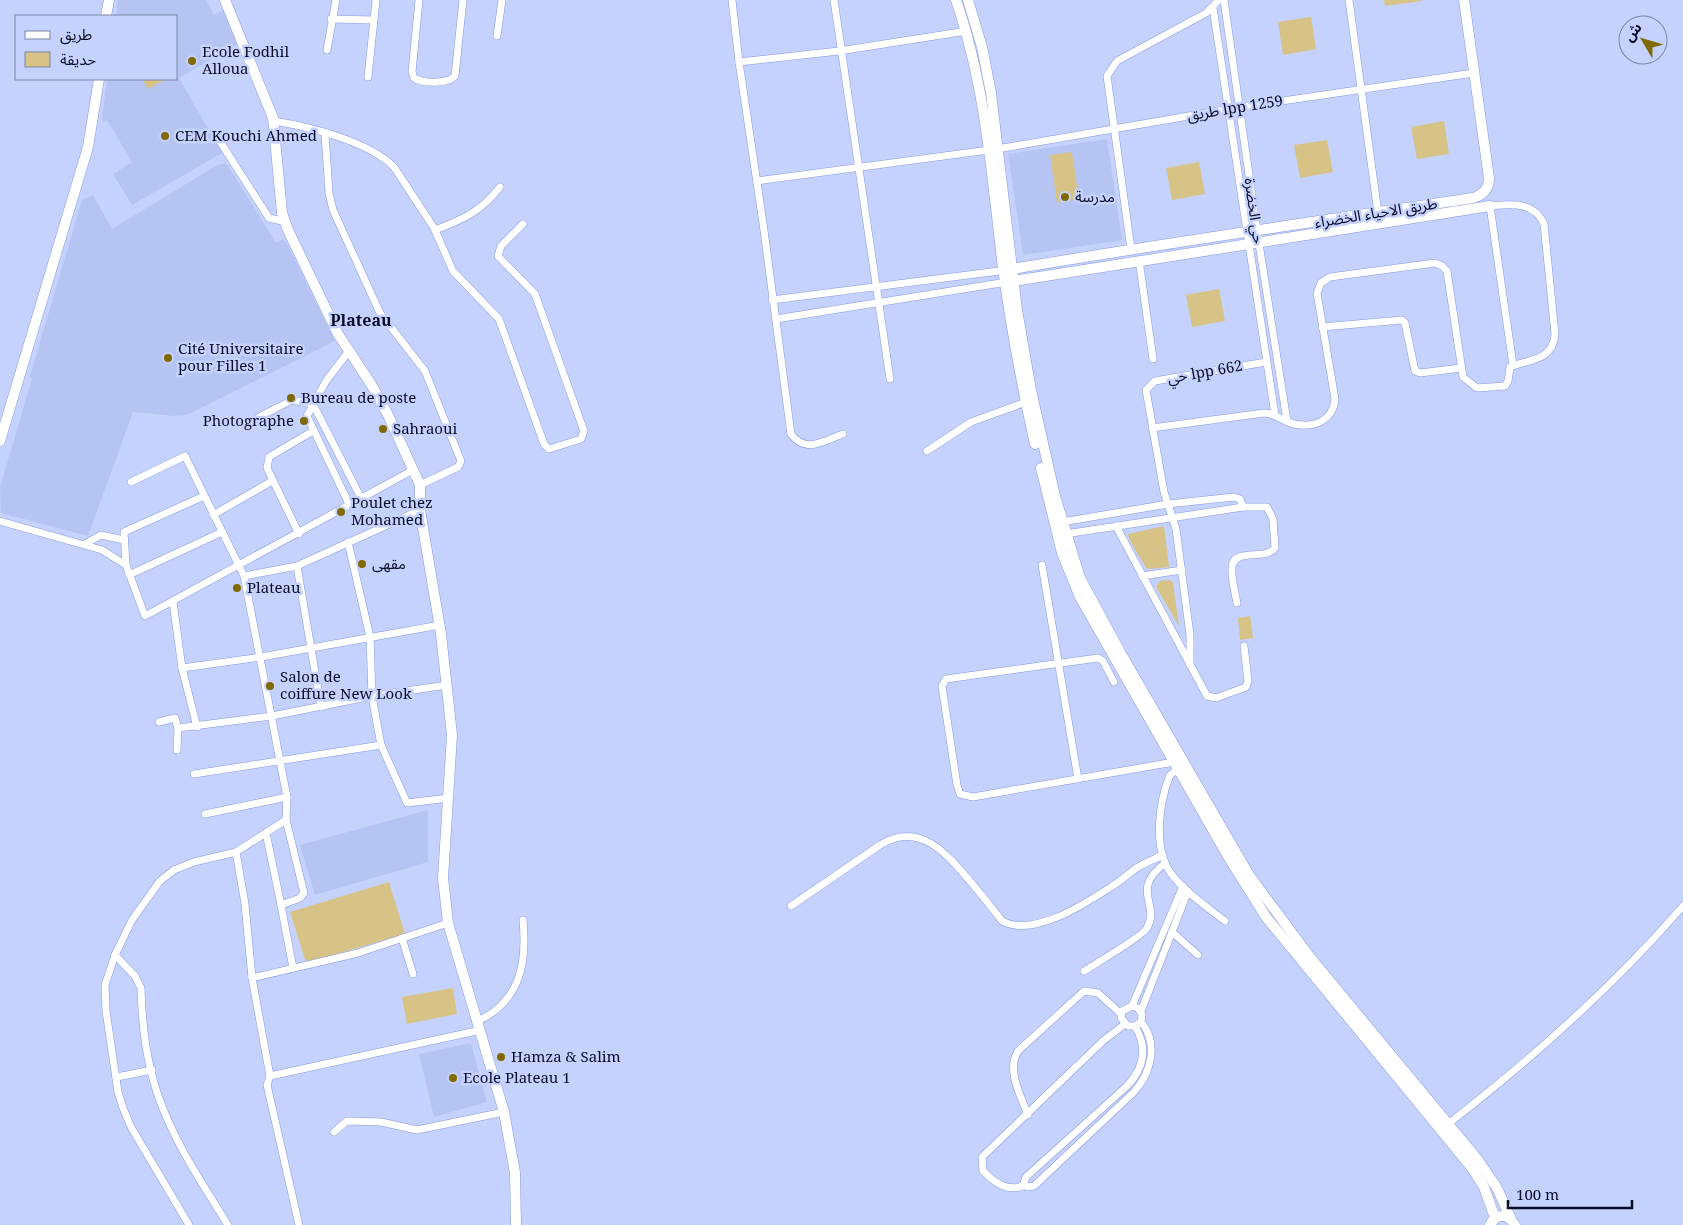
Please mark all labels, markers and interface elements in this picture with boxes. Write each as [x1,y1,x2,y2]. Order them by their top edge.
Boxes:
legend [15,15,178,80]
north arrow [1618,15,1668,65]
text: ش [1619,18,1646,45]
text: طريق [60,24,92,45]
place label: Ecole Fodhil Alloua [202,41,289,78]
text: حديقة [60,49,96,69]
marker: Ecole Fodhil Alloua [186,55,198,67]
street label: طريق lpp 1259 [1186,90,1284,125]
place label: CEM Kouchi Ahmed [175,125,317,145]
marker: CEM Kouchi Ahmed [159,130,171,142]
street label: حي الخضرة [1238,177,1270,246]
place label: مدرسة [1075,186,1115,206]
marker: مدرسة [1059,191,1071,203]
street label: طريق الاحياء الخضراء [1313,192,1439,233]
district label: Plateau [330,309,392,331]
place label: Cité Universitaire pour Filles 1 [178,338,303,375]
marker: Cité Universitaire pour Filles 1 [162,352,174,364]
street label: حي lpp 662 [1166,355,1244,390]
place label: Bureau de poste [301,387,416,407]
marker: Bureau de poste [285,392,297,404]
place label: Photographe [203,410,294,430]
marker: Photographe [298,415,310,427]
place label: Sahraoui [393,418,458,438]
marker: Sahraoui [377,423,389,435]
place label: Poulet chez Mohamed [351,492,433,529]
marker: Poulet chez Mohamed [335,506,347,518]
place label: مقهى [372,553,406,573]
marker: مقهى [356,558,368,570]
place label: Plateau [247,577,301,597]
marker: Plateau [231,582,243,594]
place label: Salon de coiffure New Look [280,666,412,703]
marker: Salon de coiffure New Look [264,680,276,692]
place label: Hamza & Salim [511,1046,621,1066]
marker: Hamza & Salim [495,1051,507,1063]
place label: Ecole Plateau 1 [463,1067,571,1087]
marker: Ecole Plateau 1 [447,1072,459,1084]
scale bar [1508,1178,1632,1210]
text: 100 m [1516,1184,1559,1204]

